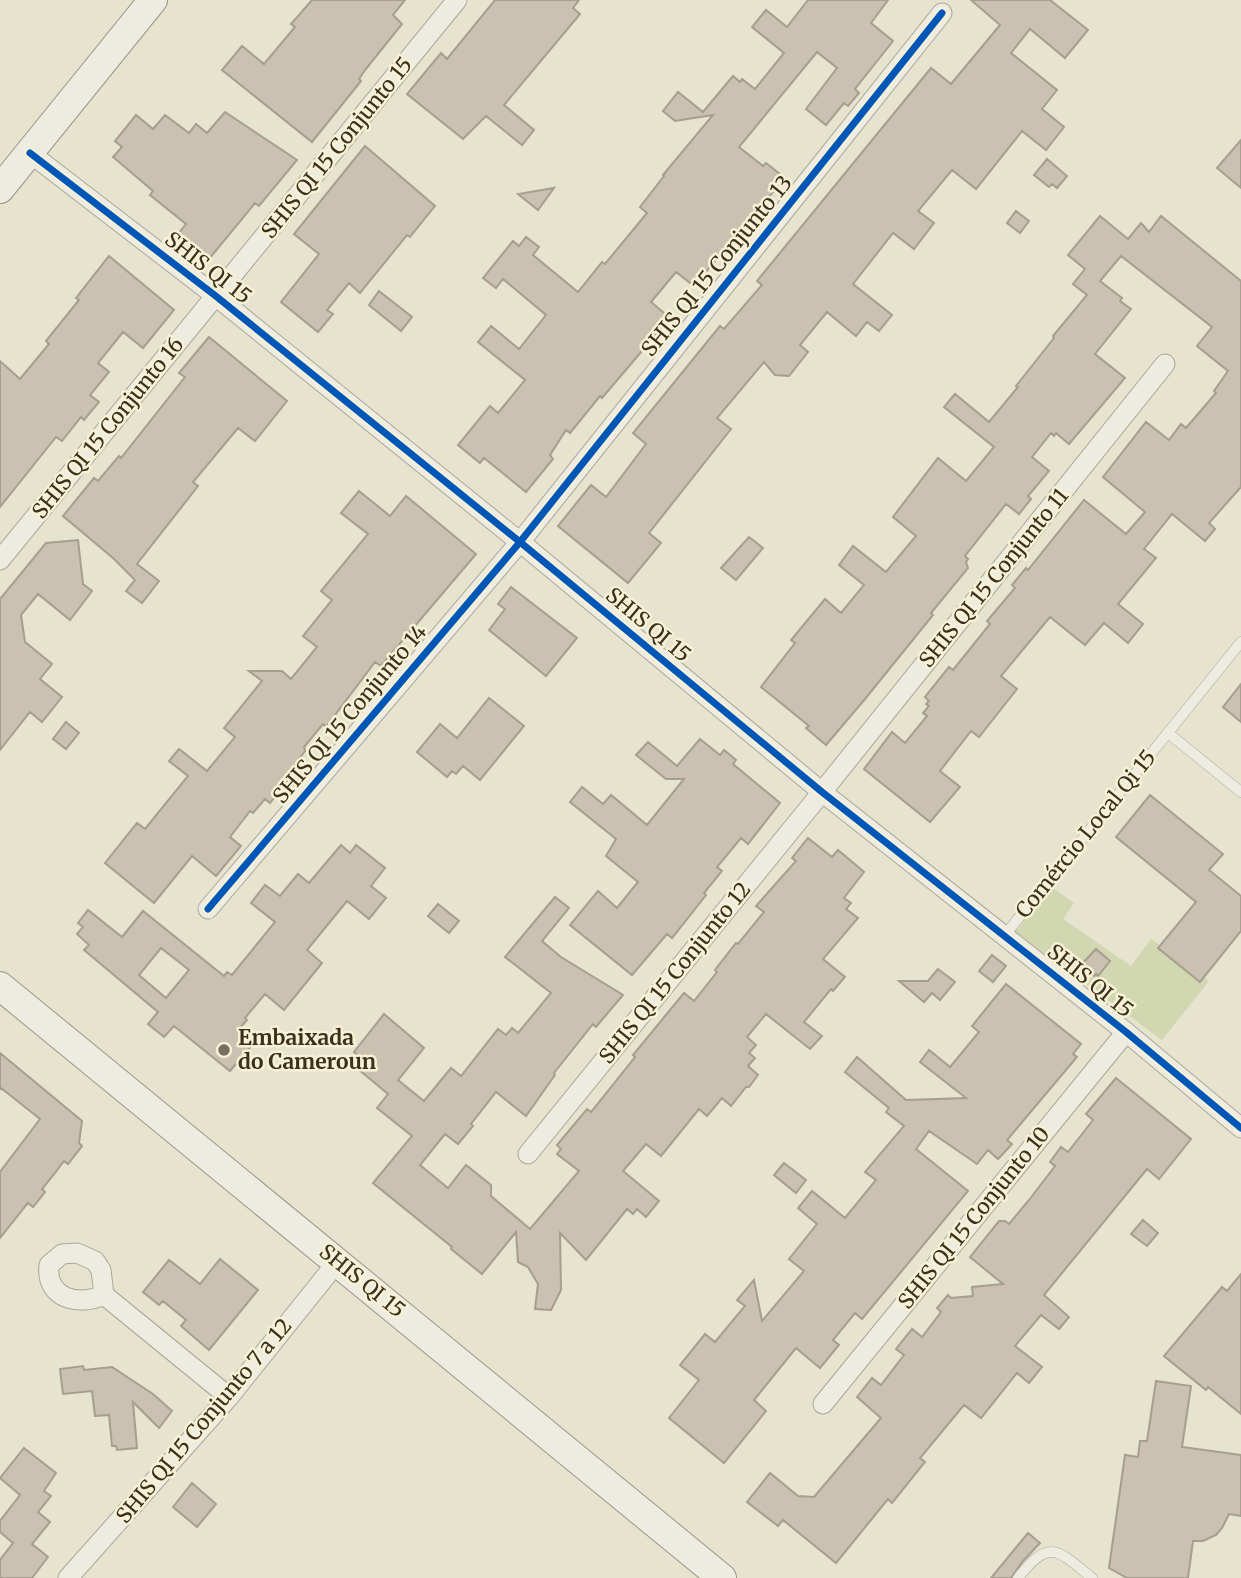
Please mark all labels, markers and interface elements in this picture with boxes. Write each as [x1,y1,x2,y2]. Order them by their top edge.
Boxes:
street label: SHIS QI 15 Conjunto 15 [255,52,418,244]
street label: SHIS QI 15 Conjunto 13 [635,170,798,362]
street label: SHIS QI 15 [160,225,257,310]
street label: SHIS QI 15 Conjunto 16 [26,331,189,524]
street label: SHIS QI 15 Conjunto 11 [913,483,1074,673]
street label: SHIS QI 15 [600,581,696,668]
street label: SHIS QI 15 Conjunto 14 [267,618,433,809]
street label: Comércio Local Qi 15 [1010,744,1162,923]
street label: SHIS QI 15 Conjunto 12 [593,876,756,1069]
street label: SHIS QI 15 [1042,938,1139,1023]
place label: Embaixada do Cameroun [238,1024,376,1075]
marker: Embaixada do Cameroun [216,1042,232,1058]
street label: SHIS QI 15 Conjunto 10 [892,1121,1055,1314]
street label: SHIS QI 15 [314,1238,411,1323]
street label: SHIS QI 15 Conjunto 7 a 12 [110,1313,297,1529]

